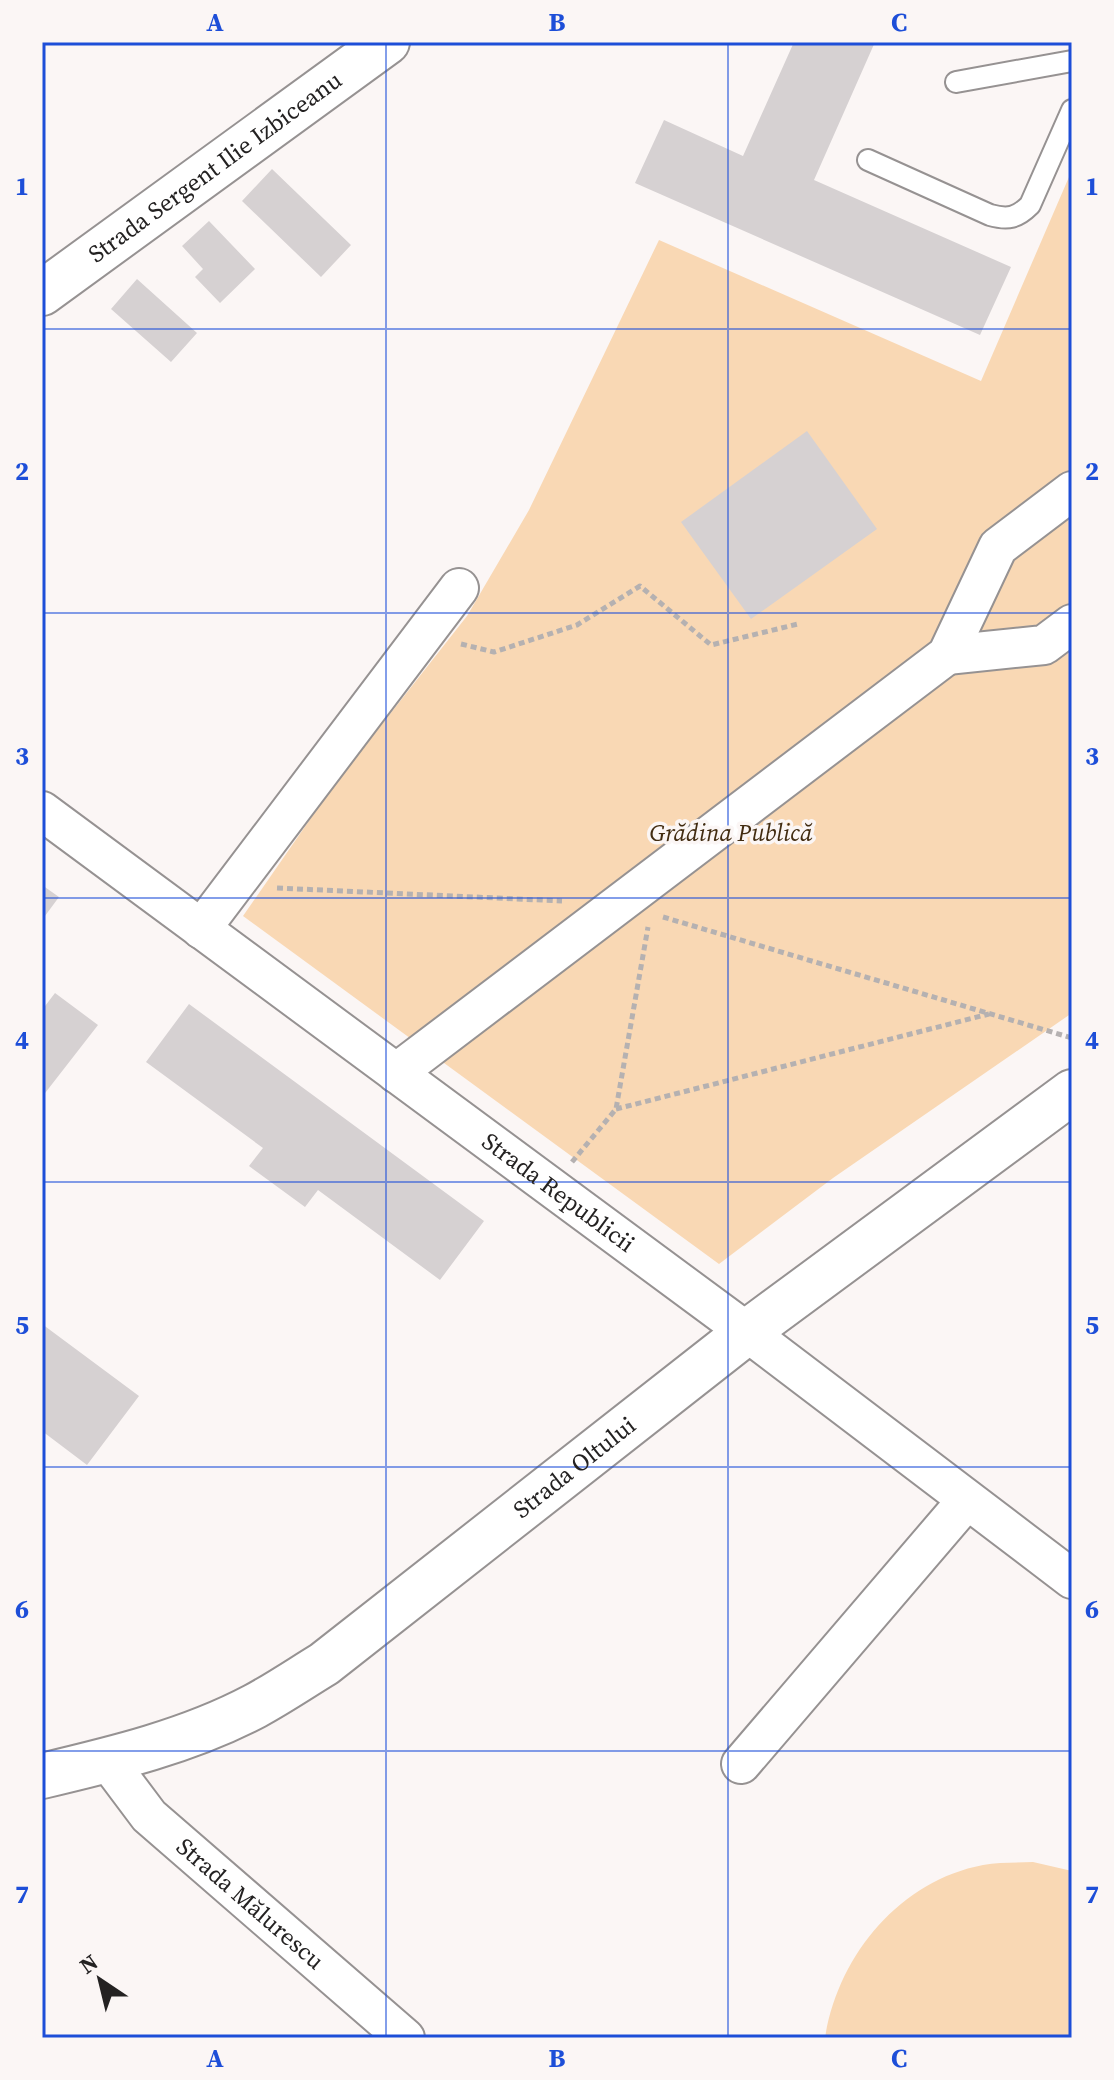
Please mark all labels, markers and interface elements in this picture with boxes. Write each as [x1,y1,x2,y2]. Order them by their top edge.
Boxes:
text: A [206,4,224,40]
text: B [549,4,566,40]
text: C [891,4,907,40]
street label: Strada Sergent Ilie Izbiceanu [81,63,348,270]
text: 1 [15,168,29,204]
text: 1 [1085,168,1099,204]
text: 2 [15,453,29,489]
text: 2 [1085,453,1099,489]
text: 3 [15,738,29,774]
text: 3 [1085,738,1099,774]
park label: Grădina Publică [649,816,813,849]
text: 4 [15,1022,29,1058]
text: 4 [1085,1022,1099,1058]
street label: Strada Republicii [476,1125,642,1260]
text: 5 [15,1307,29,1343]
text: 5 [1085,1307,1099,1343]
street label: Strada Oltului [506,1409,642,1525]
text: 6 [15,1591,29,1627]
text: 6 [1085,1591,1099,1627]
street label: Strada Mălurescu [170,1830,332,1977]
text: 7 [15,1876,29,1912]
text: 7 [1085,1876,1099,1912]
north arrow [60,1940,140,2020]
text: N [73,1947,104,1981]
text: A [206,2040,224,2076]
text: B [549,2040,566,2076]
text: C [891,2040,907,2076]

